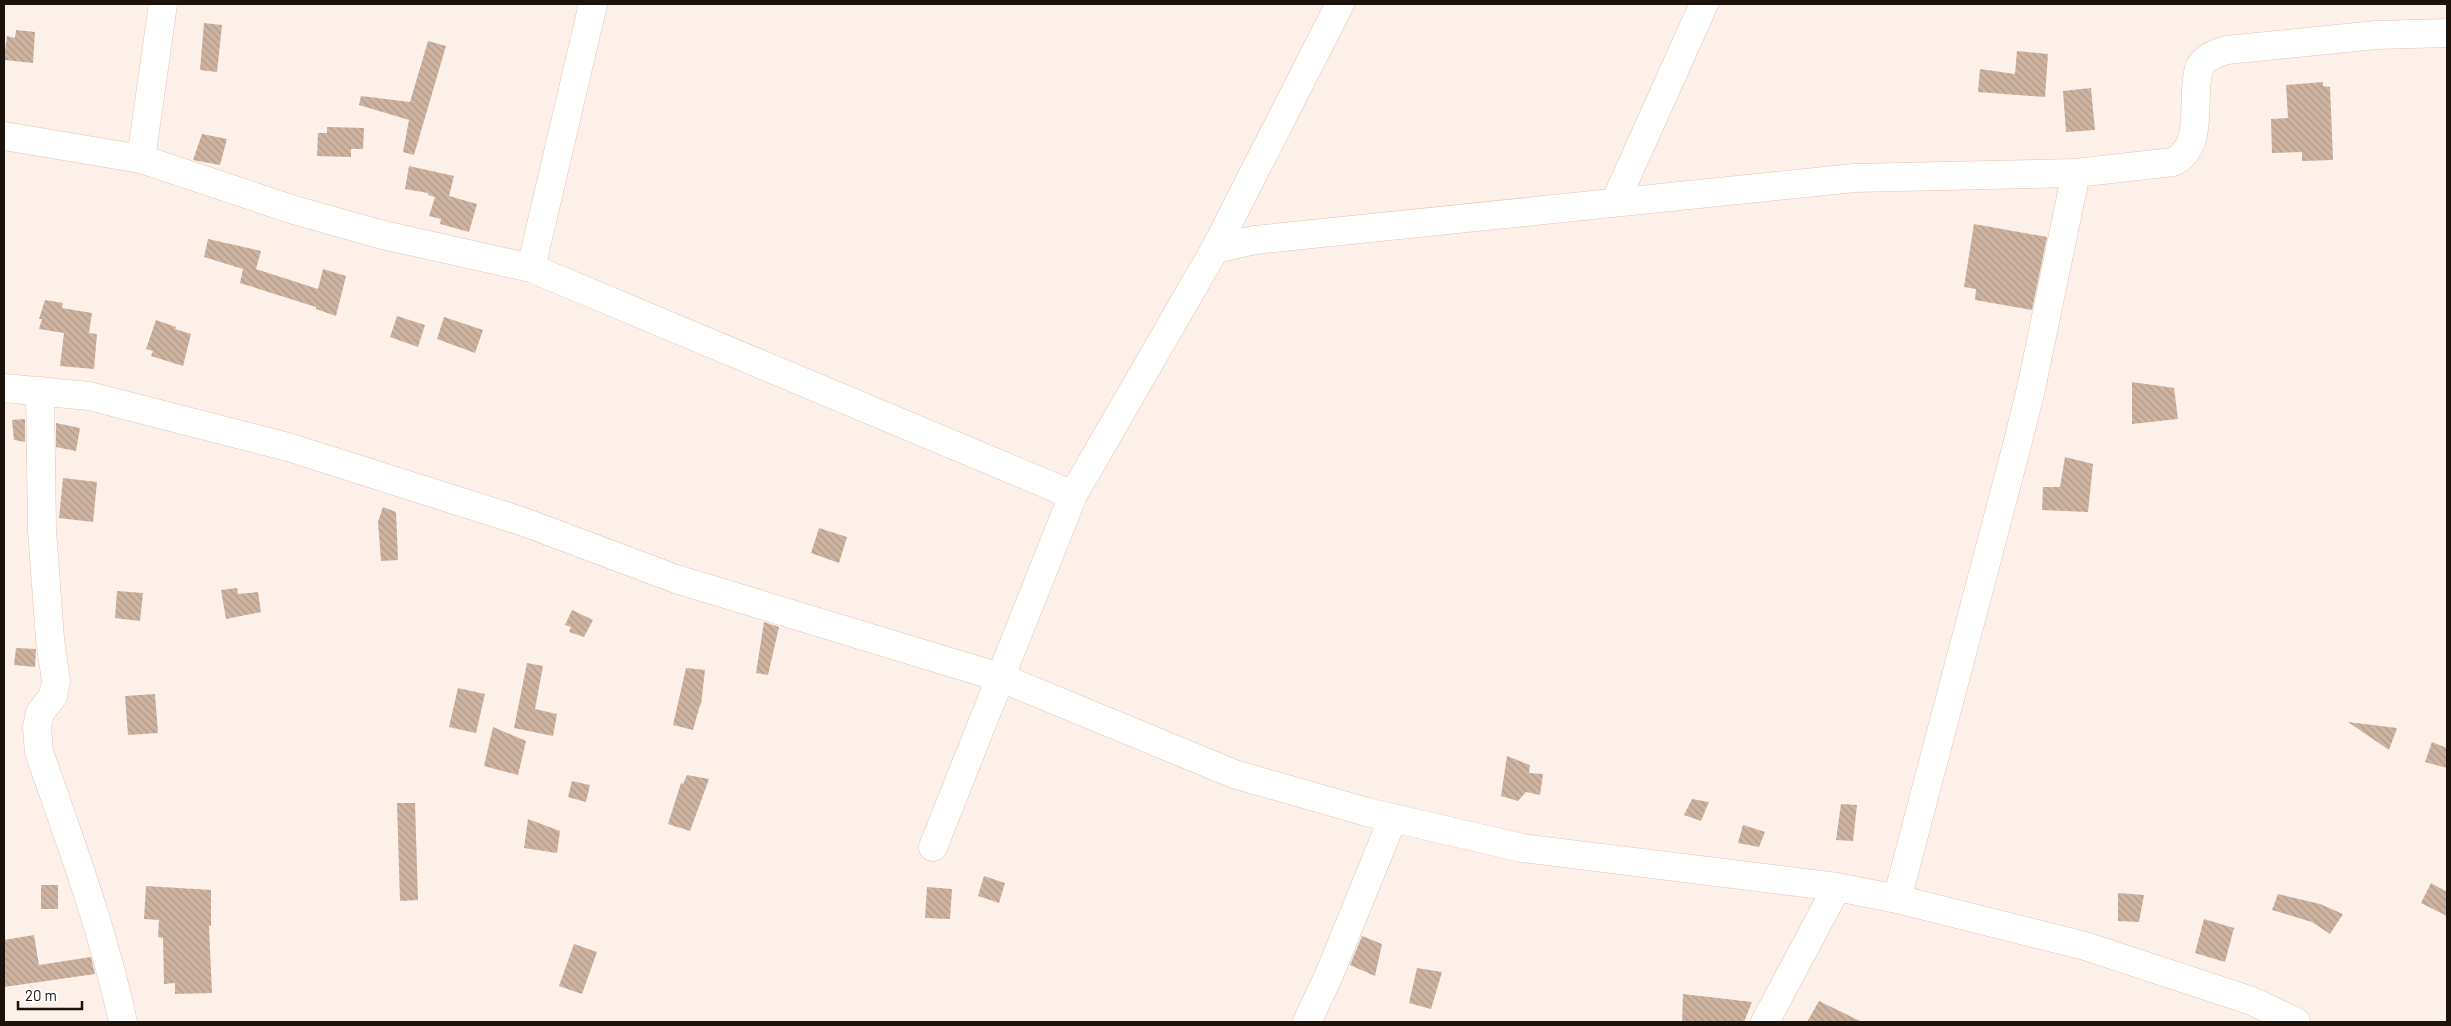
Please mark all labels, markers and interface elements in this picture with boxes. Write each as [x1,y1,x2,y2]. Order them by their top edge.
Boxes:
scale bar [18,978,81,1010]
text: 20 m [25,986,57,1004]

